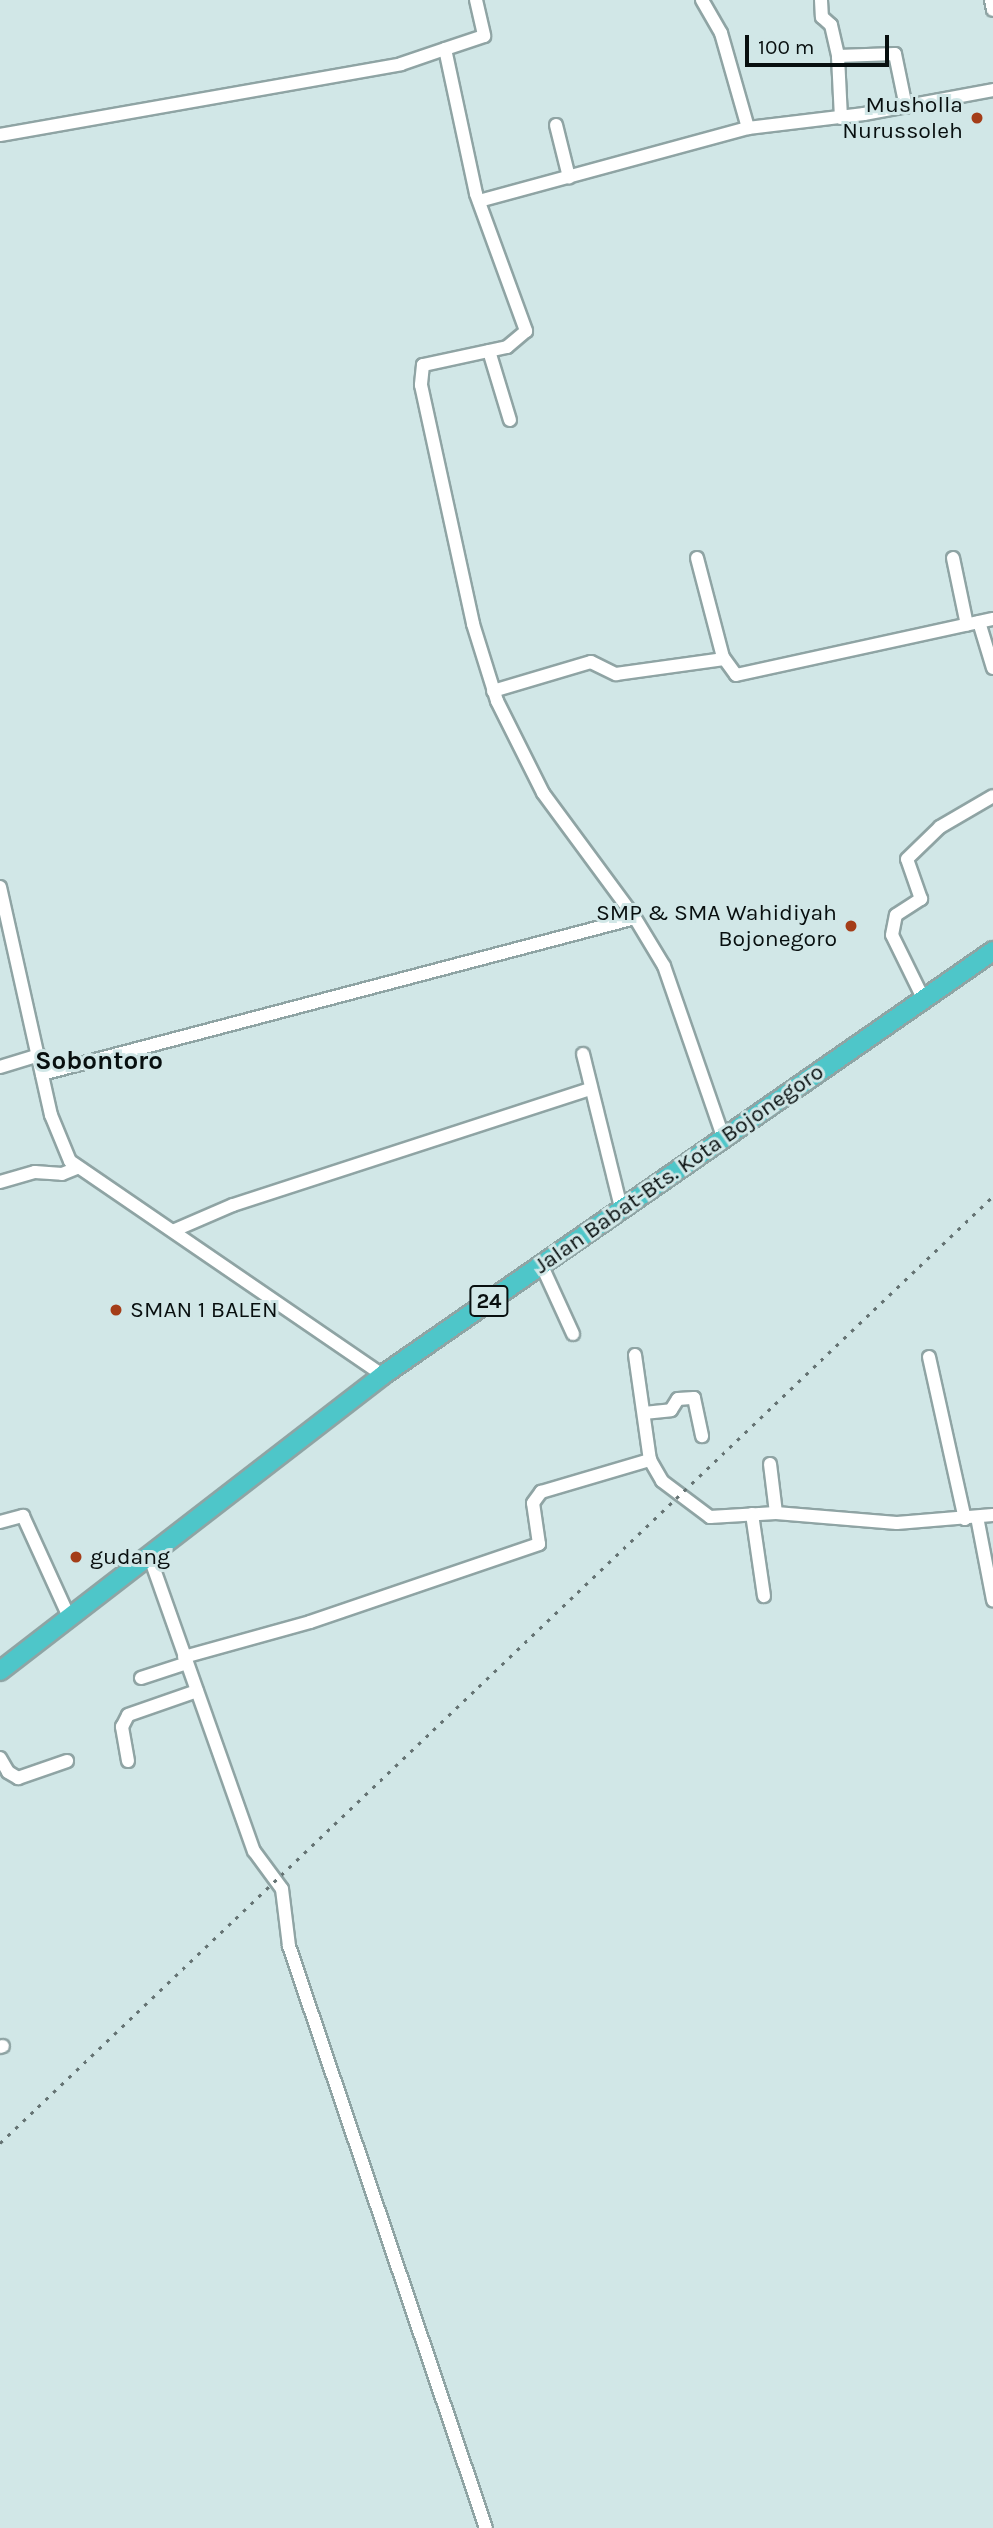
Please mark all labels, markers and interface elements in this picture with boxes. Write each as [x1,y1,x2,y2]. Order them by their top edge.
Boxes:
scale bar [748,21,892,65]
text: 100 m [758,35,815,59]
place label: Musholla Nurussoleh [842,91,963,145]
marker: Musholla Nurussoleh [969,110,985,126]
place label: SMP & SMA Wahidiyah Bojonegoro [596,899,837,953]
marker: SMP & SMA Wahidiyah Bojonegoro [843,918,859,934]
district label: Sobontoro [35,1045,163,1077]
street label: Jalan Babat-Bts. Kota Bojonegoro [529,1058,829,1280]
road number: 24 [468,1284,510,1318]
place label: SMAN 1 BALEN [130,1296,278,1324]
marker: SMAN 1 BALEN [108,1302,124,1318]
place label: gudang [90,1543,170,1571]
marker: gudang [68,1549,84,1565]

